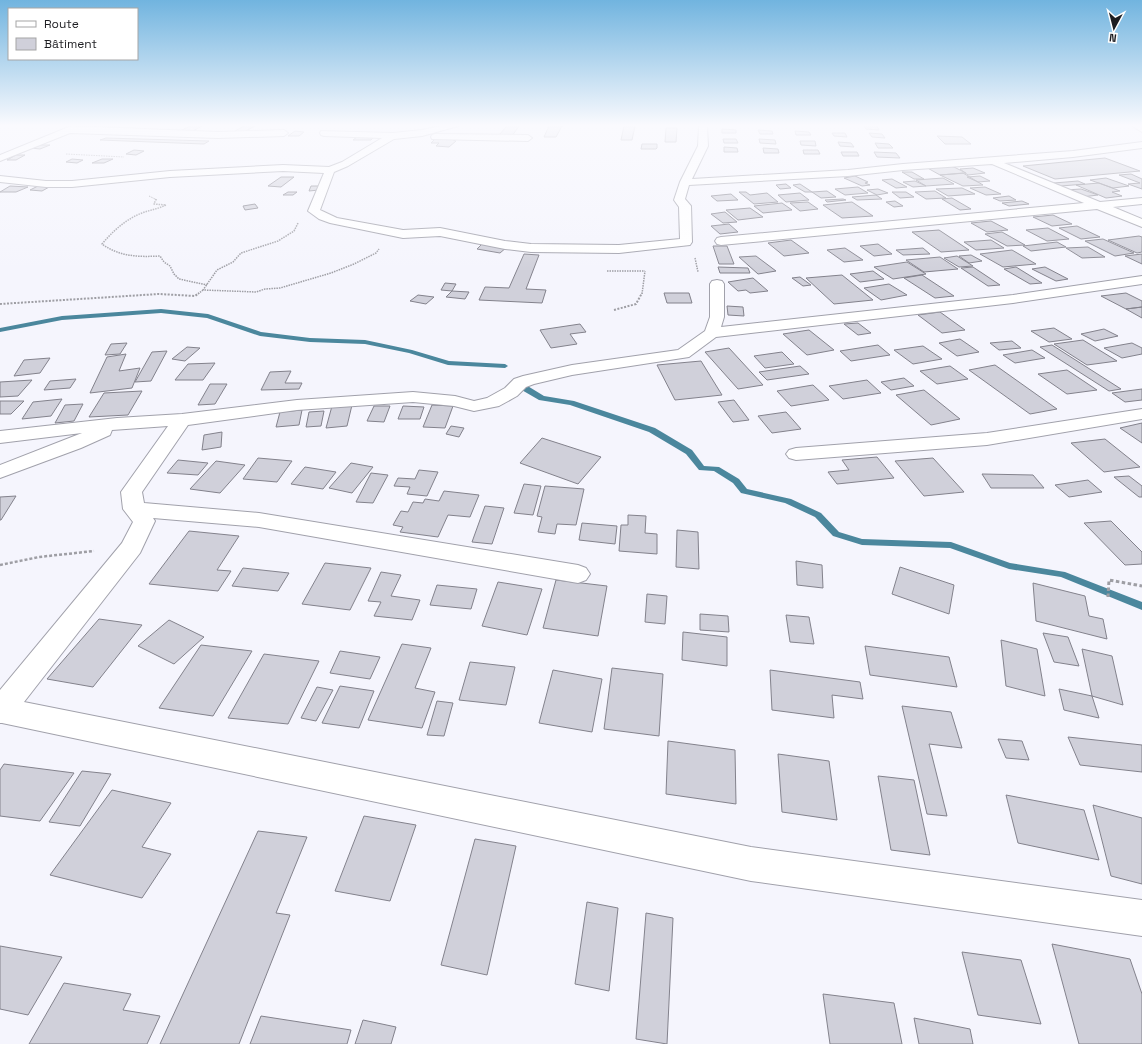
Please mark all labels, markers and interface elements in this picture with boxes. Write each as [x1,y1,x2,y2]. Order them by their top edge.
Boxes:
legend [8,8,138,60]
north arrow [1094,8,1134,48]
text: Route [44,16,79,32]
text: N [1108,31,1117,45]
text: Bâtiment [44,36,97,52]

